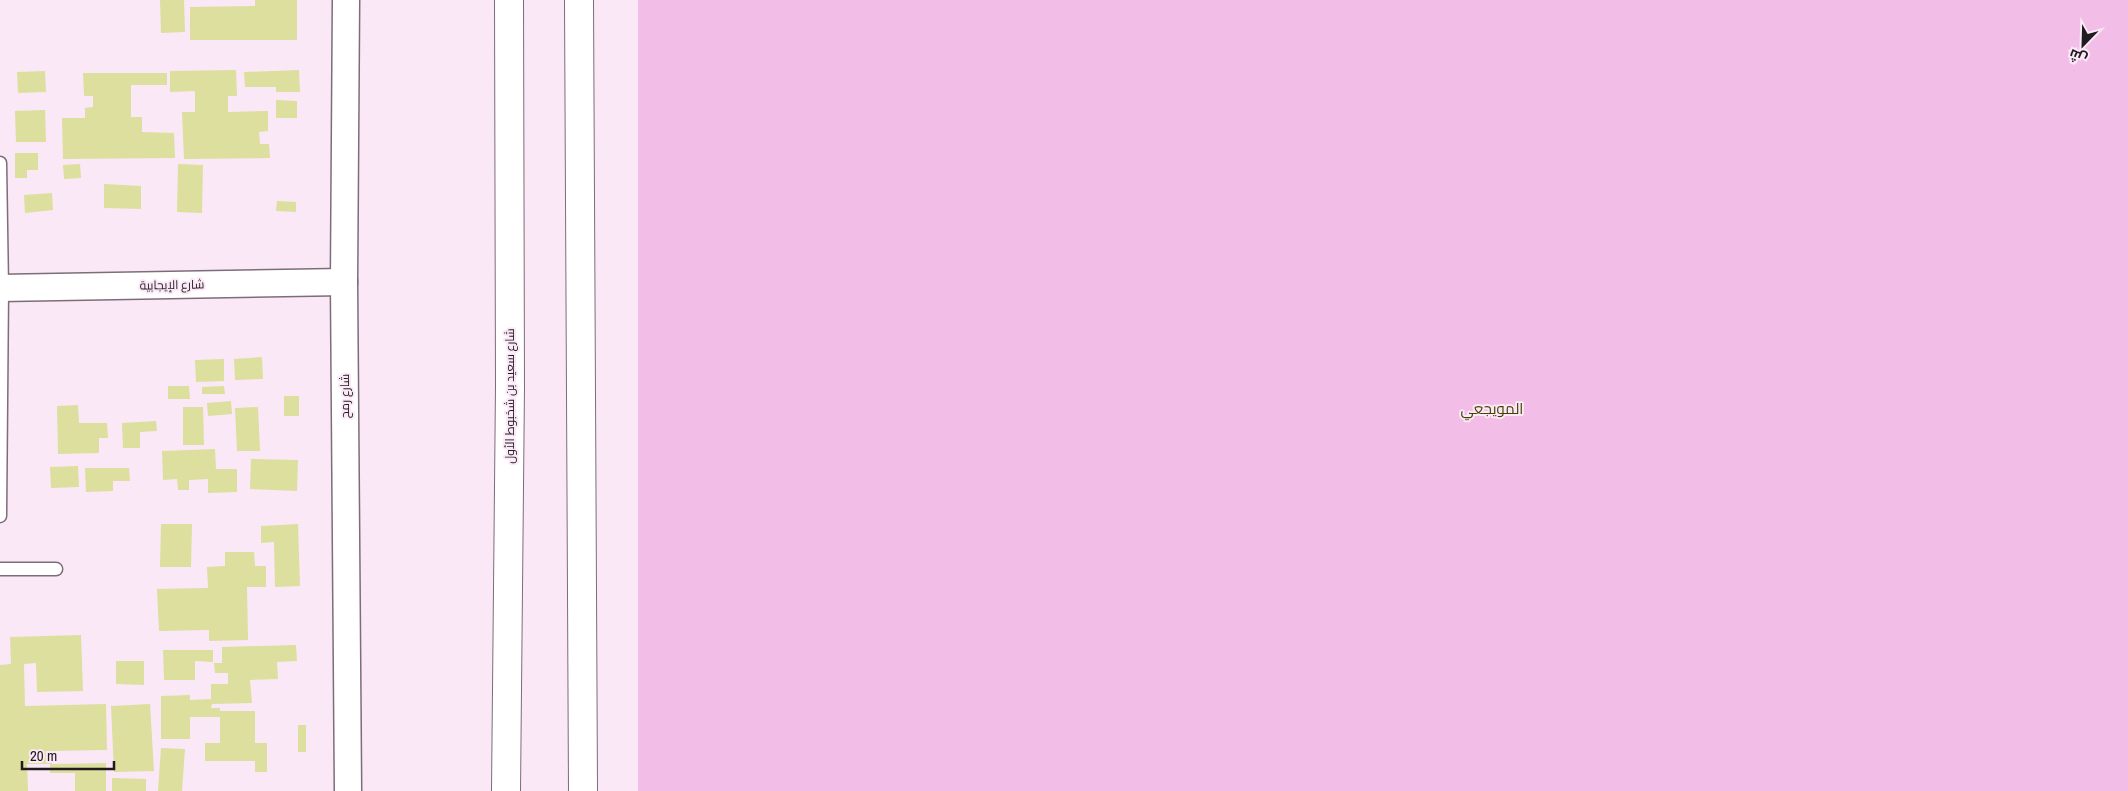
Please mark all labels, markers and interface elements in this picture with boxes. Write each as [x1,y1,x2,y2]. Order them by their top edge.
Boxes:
north arrow [2058,20,2108,70]
text: ش [2066,45,2090,69]
street label: شارع الإيجابية [140,276,204,294]
street label: شارع سعيد بن شخبوط الأول [502,328,518,464]
street label: شارع رمح [337,374,353,418]
district label: المويجعي [1461,398,1523,421]
scale bar [22,738,115,770]
text: 20 m [30,745,57,766]

